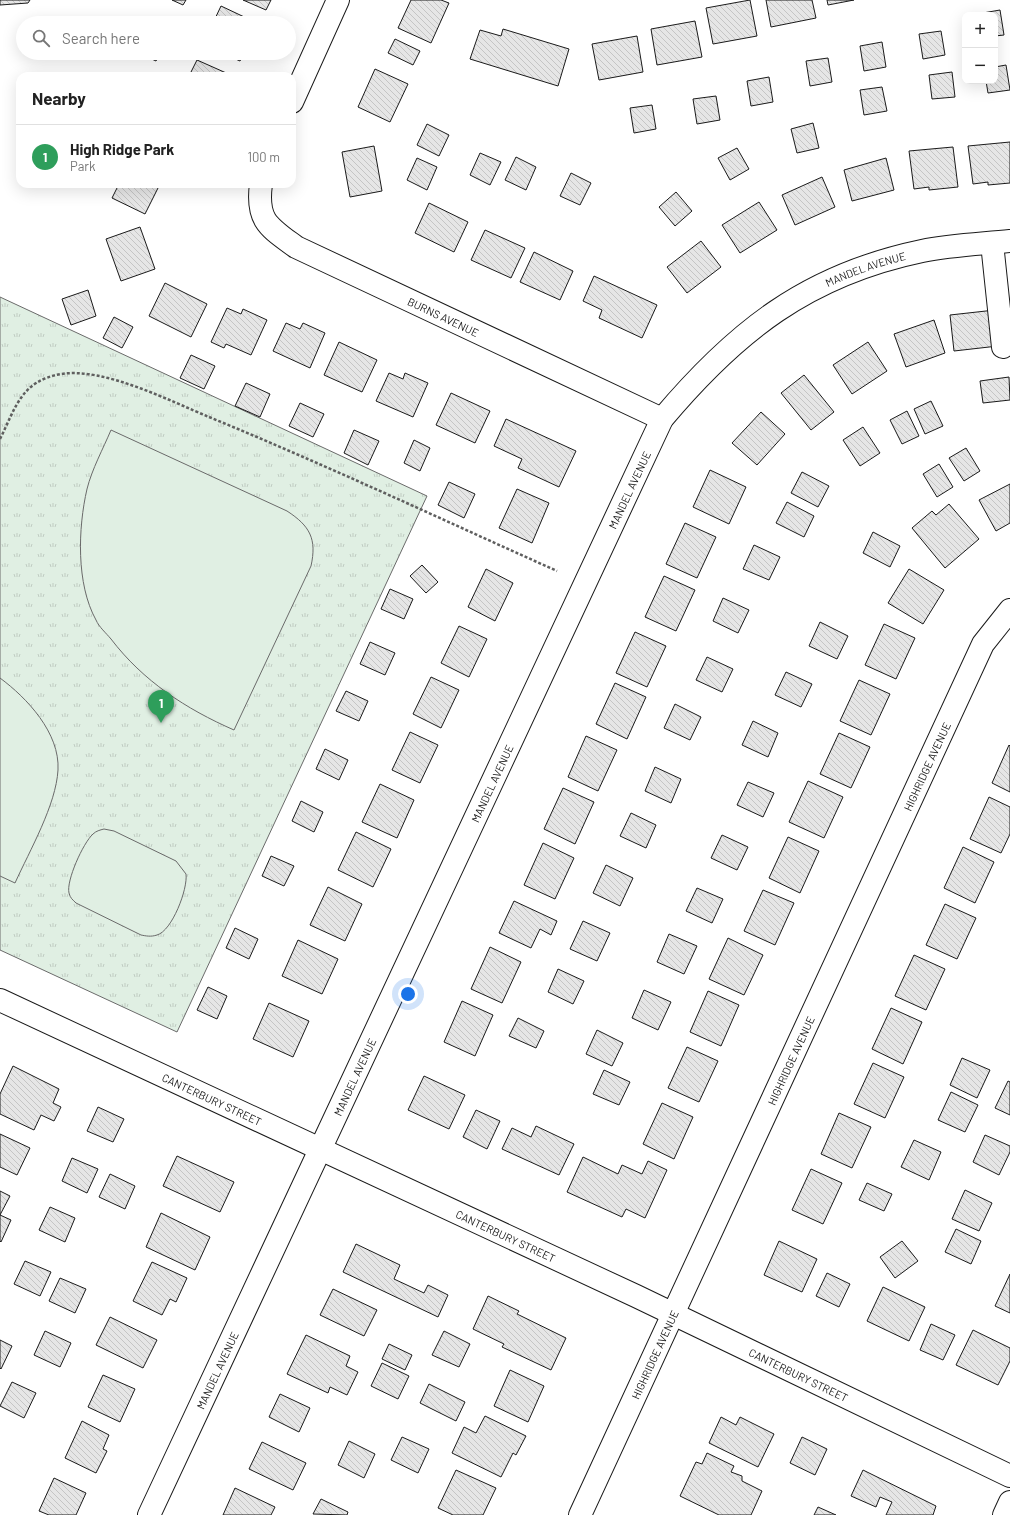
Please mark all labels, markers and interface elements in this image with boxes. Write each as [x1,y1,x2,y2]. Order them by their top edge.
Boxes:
map controls [962,12,998,84]
button: + [962,12,998,48]
search box [16,16,296,60]
icon: search [30,27,52,49]
text: Search here [62,29,140,47]
button: − [962,48,998,84]
text: Nearby [32,88,86,108]
text: High Ridge Park [70,140,174,158]
text: 1 [43,149,47,165]
text: 100 m [247,149,280,165]
text: Park [70,158,96,174]
street label: MANDEL AVENUE [823,248,907,289]
street label: BURNS AVENUE [406,294,481,339]
street label: MANDEL AVENUE [605,449,653,531]
pin: 1 [148,690,174,723]
street label: HIGHRIDGE AVENUE [900,719,953,813]
street label: MANDEL AVENUE [468,742,515,824]
your location [398,984,418,1004]
street label: HIGHRIDGE AVENUE [764,1014,817,1107]
street label: MANDEL AVENUE [330,1035,378,1118]
street label: CANTERBURY STREET [160,1070,264,1127]
street label: CANTERBURY STREET [454,1207,558,1264]
street label: HIGHRIDGE AVENUE [628,1308,681,1401]
street label: MANDEL AVENUE [193,1329,241,1411]
street label: CANTERBURY STREET [747,1345,850,1404]

